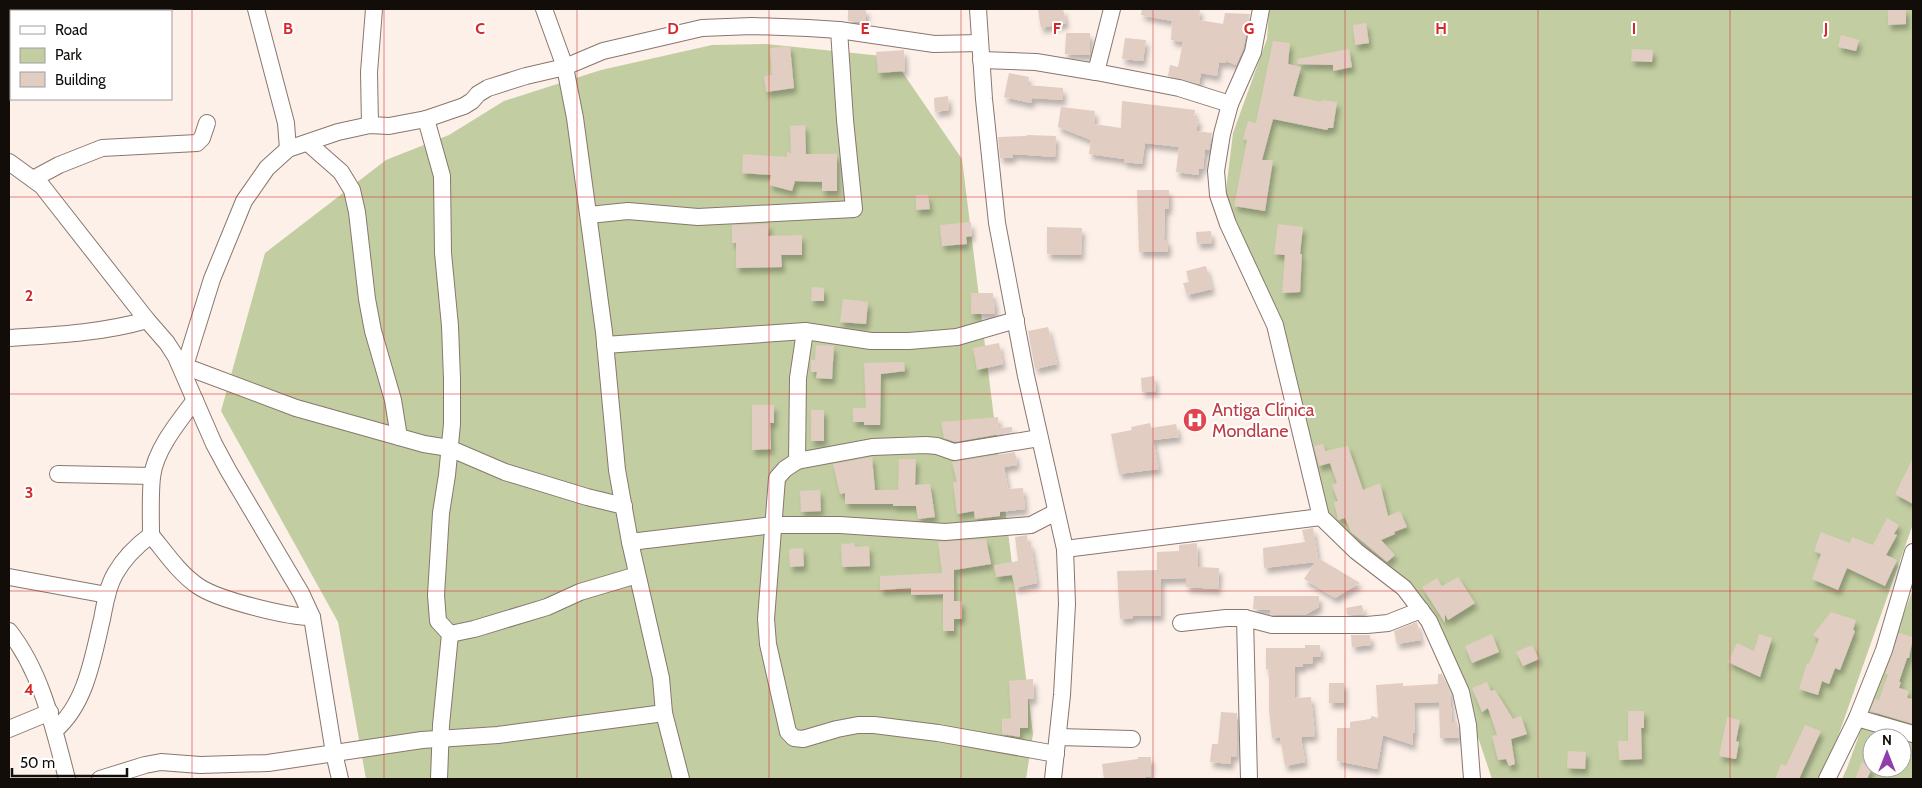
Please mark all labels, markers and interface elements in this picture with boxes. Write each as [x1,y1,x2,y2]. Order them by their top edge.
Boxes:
legend [10,10,172,100]
text: B [283,19,293,38]
text: C [475,19,485,38]
text: D [667,19,679,38]
text: E [860,19,870,38]
text: F [1053,19,1062,38]
text: G [1244,19,1254,38]
text: H [1435,19,1447,38]
text: I [1632,19,1636,38]
text: J [1823,19,1828,38]
text: Road [55,21,88,39]
text: Park [55,46,82,64]
text: Building [55,71,106,89]
text: 2 [25,286,33,305]
place label: Antiga Clínica Mondlane [1212,399,1315,442]
hospital icon: Antiga Clínica Mondlane [1182,407,1208,433]
text: 3 [25,483,33,502]
text: 4 [24,680,34,699]
north arrow [1862,728,1912,778]
text: N [1882,731,1892,749]
scale bar [12,746,128,778]
text: 50 m [20,754,55,772]

